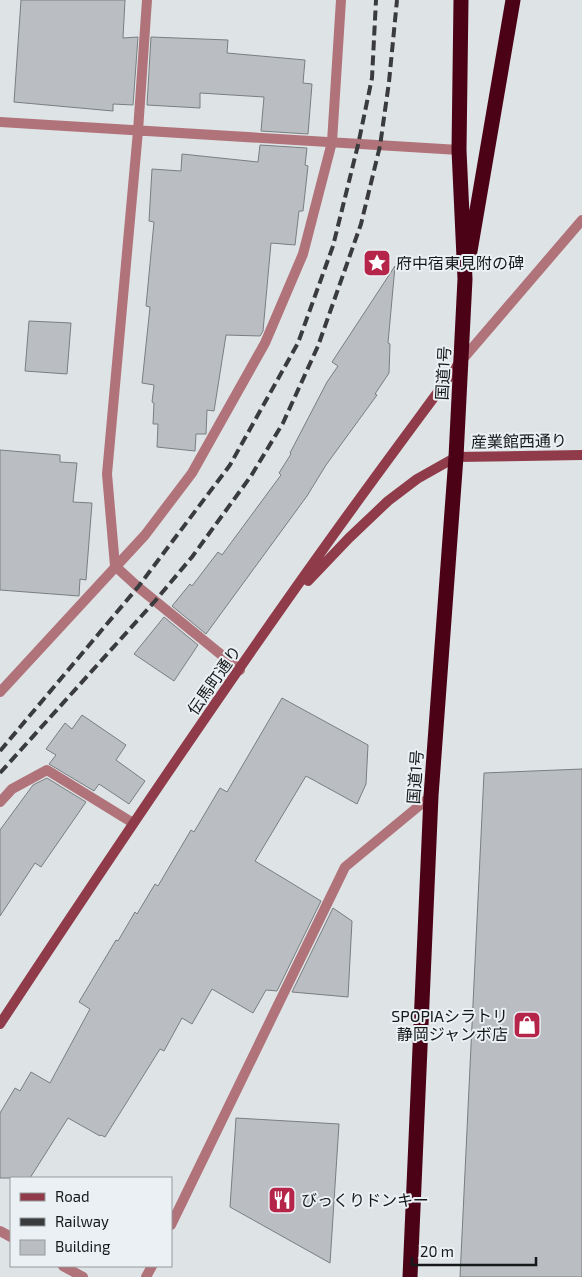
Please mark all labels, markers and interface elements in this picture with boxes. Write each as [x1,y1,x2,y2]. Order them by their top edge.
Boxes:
place icon: 府中宿東見附の碑 [362,248,392,278]
place label: 府中宿東見附の碑 [396,253,524,272]
street label: 国道1号 [432,345,453,401]
street label: 産業館西通り [471,430,567,451]
street label: 伝馬町通り [183,641,244,718]
street label: 国道1号 [403,749,426,805]
place label: SPOPIAシラトリ 静岡ジャンボ店 [391,1006,508,1043]
shop icon: SPOPIAシラトリ 静岡ジャンボ店 [512,1010,542,1040]
legend [10,1177,172,1267]
restaurant icon: びっくりドンキー [267,1185,297,1215]
text: Road [55,1187,90,1205]
place label: びっくりドンキー [301,1190,429,1209]
text: Railway [55,1212,109,1230]
scale bar [412,1234,536,1266]
text: Building [55,1237,111,1255]
text: 20 m [420,1242,454,1260]

